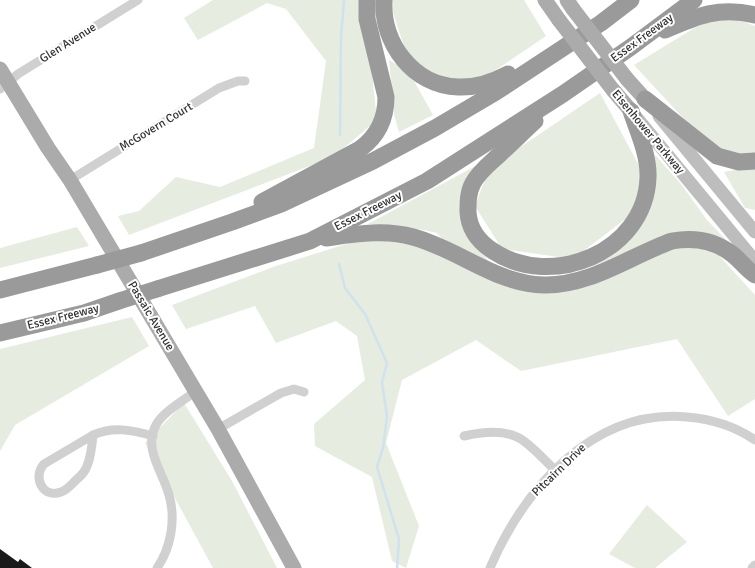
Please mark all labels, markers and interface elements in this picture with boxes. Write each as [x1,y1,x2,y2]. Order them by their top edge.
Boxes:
street label: Essex Freeway [608,10,676,66]
street label: Glen Avenue [37,20,99,66]
street label: Eisenhower Parkway [608,87,688,177]
street label: McGovern Court [117,99,195,155]
street label: Essex Freeway [332,187,405,234]
street label: Passaic Avenue [124,279,178,353]
street label: Essex Freeway [25,301,101,333]
street label: Pitcairn Drive [529,440,589,500]

